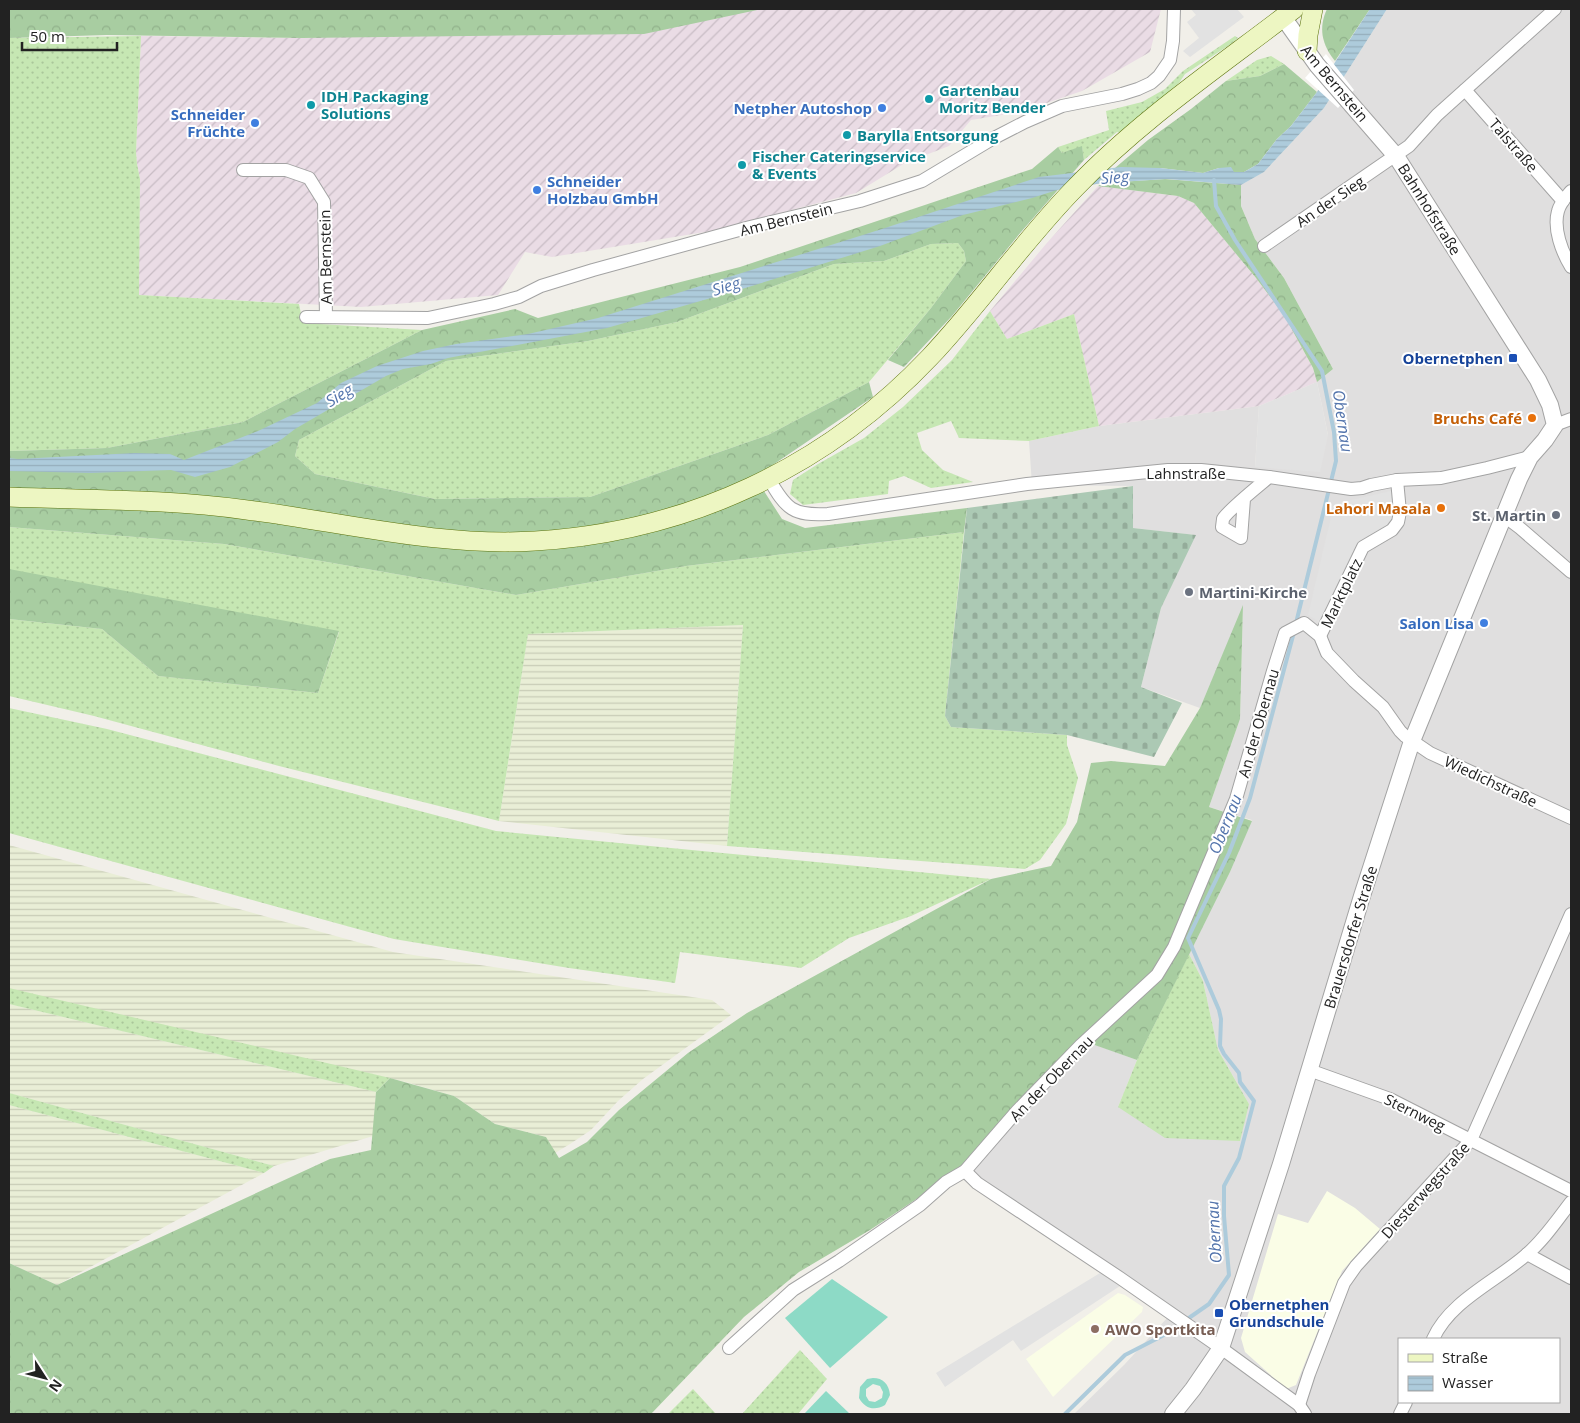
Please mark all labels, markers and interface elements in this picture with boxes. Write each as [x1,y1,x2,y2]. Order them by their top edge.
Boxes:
scale bar [22,20,118,52]
text: 50 m [30,26,65,46]
street label: Am Bernstein [1297,40,1373,126]
place label: Gartenbau Moritz Bender [939,80,1046,117]
place label: IDH Packaging Solutions [321,86,429,123]
marker: Gartenbau Moritz Bender [923,93,935,105]
place label: Netpher Autoshop [733,98,872,118]
marker: IDH Packaging Solutions [305,99,317,111]
marker: Netpher Autoshop [876,102,888,114]
place label: Schneider Früchte [171,104,245,141]
street label: Talstraße [1485,114,1543,176]
marker: Schneider Früchte [249,117,261,129]
place label: Barylla Entsorgung [857,125,999,145]
marker: Barylla Entsorgung [841,129,853,141]
place label: Fischer Cateringservice & Events [752,146,926,183]
marker: Fischer Cateringservice & Events [736,159,748,171]
street label: Bahnhofstraße [1394,159,1466,259]
water label: Sieg [1100,165,1131,189]
place label: Schneider Holzbau GmbH [547,171,659,208]
street label: An der Sieg [1292,171,1368,231]
marker: Schneider Holzbau GmbH [531,184,543,196]
street label: Am Bernstein [738,198,834,240]
street label: Am Bernstein [314,210,336,304]
water label: Sieg [709,271,743,301]
place label: Obernetphen [1403,348,1503,368]
marker: Obernetphen [1507,352,1519,364]
water label: Sieg [321,378,357,412]
water label: Obernau [1328,389,1358,453]
place label: Bruchs Café [1433,408,1522,428]
marker: Bruchs Café [1526,412,1538,424]
street label: Lahnstraße [1146,463,1226,483]
place label: Lahori Masala [1326,498,1431,518]
marker: Lahori Masala [1435,502,1447,514]
place label: St. Martin [1472,505,1546,525]
marker: St. Martin [1550,509,1562,521]
street label: Marktplatz [1316,555,1366,631]
place label: Martini-Kirche [1199,582,1307,602]
marker: Martini-Kirche [1183,586,1195,598]
place label: Salon Lisa [1399,613,1474,633]
marker: Salon Lisa [1478,617,1490,629]
street label: An der Obernau [1233,666,1283,780]
street label: Wiedichstraße [1441,751,1541,811]
water label: Obernau [1203,791,1247,857]
street label: Brauersdorfer Straße [1319,863,1381,1011]
street label: An der Obernau [1005,1031,1097,1125]
street label: Sternweg [1381,1089,1449,1135]
street label: Diesterwegstraße [1376,1138,1474,1242]
water label: Obernau [1201,1200,1227,1264]
place label: Obernetphen Grundschule [1229,1294,1329,1331]
marker: Obernetphen Grundschule [1213,1307,1225,1319]
place label: AWO Sportkita [1105,1319,1216,1339]
marker: AWO Sportkita [1089,1323,1101,1335]
legend [1398,1338,1560,1403]
text: Straße [1442,1347,1488,1367]
north arrow [20,1353,70,1403]
text: Wasser [1442,1372,1493,1392]
text: N [45,1376,67,1396]

